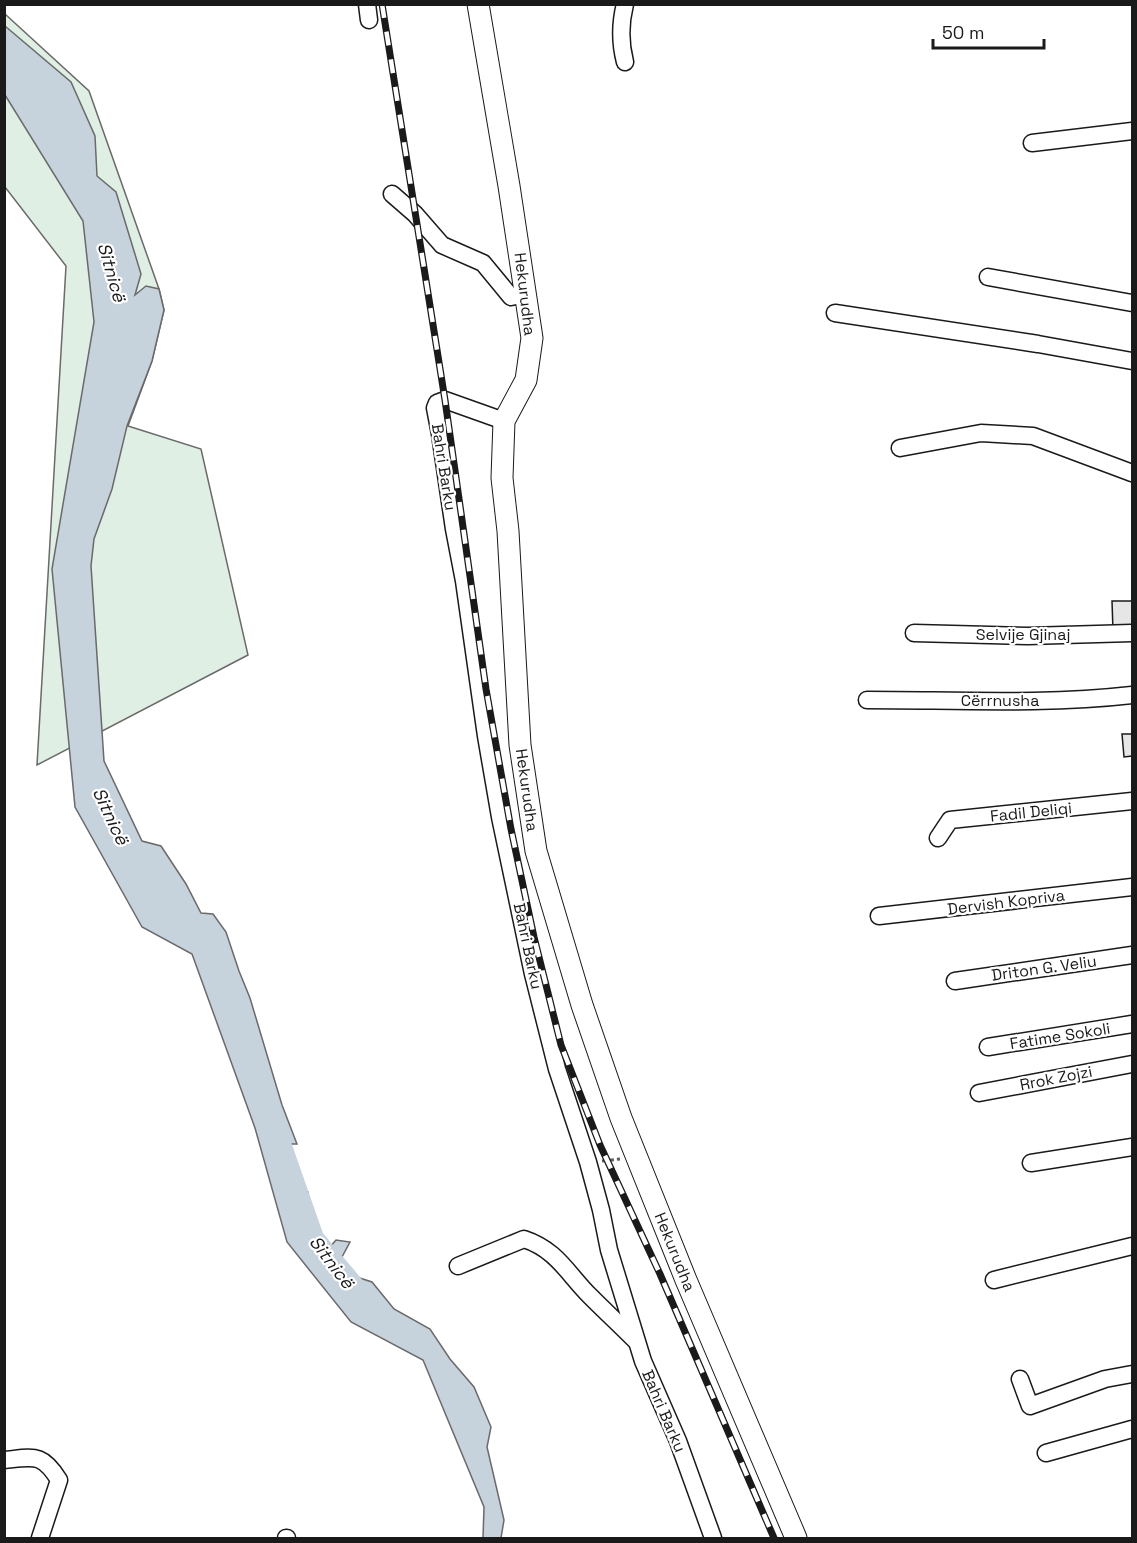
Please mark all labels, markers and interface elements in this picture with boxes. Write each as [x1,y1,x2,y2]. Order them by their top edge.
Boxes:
scale bar [933,12,1044,50]
text: 50 m [942,21,984,44]
water label: Sitnicë [93,240,132,306]
street label: Hekurudha [509,251,541,337]
street label: Bahri Barku [427,422,461,512]
street label: Selvije Gjinaj [976,624,1070,645]
street label: Cërrnusha [961,690,1039,711]
street label: Hekurudha [511,747,543,833]
water label: Sitnicë [88,784,135,850]
street label: Fadil Deliqi [989,797,1073,827]
street label: Dervish Kopriva [946,884,1066,920]
street label: Bahri Barku [509,901,547,991]
street label: Driton G. Veliu [990,950,1098,986]
street label: Fatime Sokoli [1008,1018,1112,1054]
street label: Rrok Zojzi [1018,1061,1094,1095]
street label: Hekurudha [650,1209,700,1295]
water label: Sitnicë [305,1231,360,1294]
street label: Bahri Barku [637,1366,691,1456]

